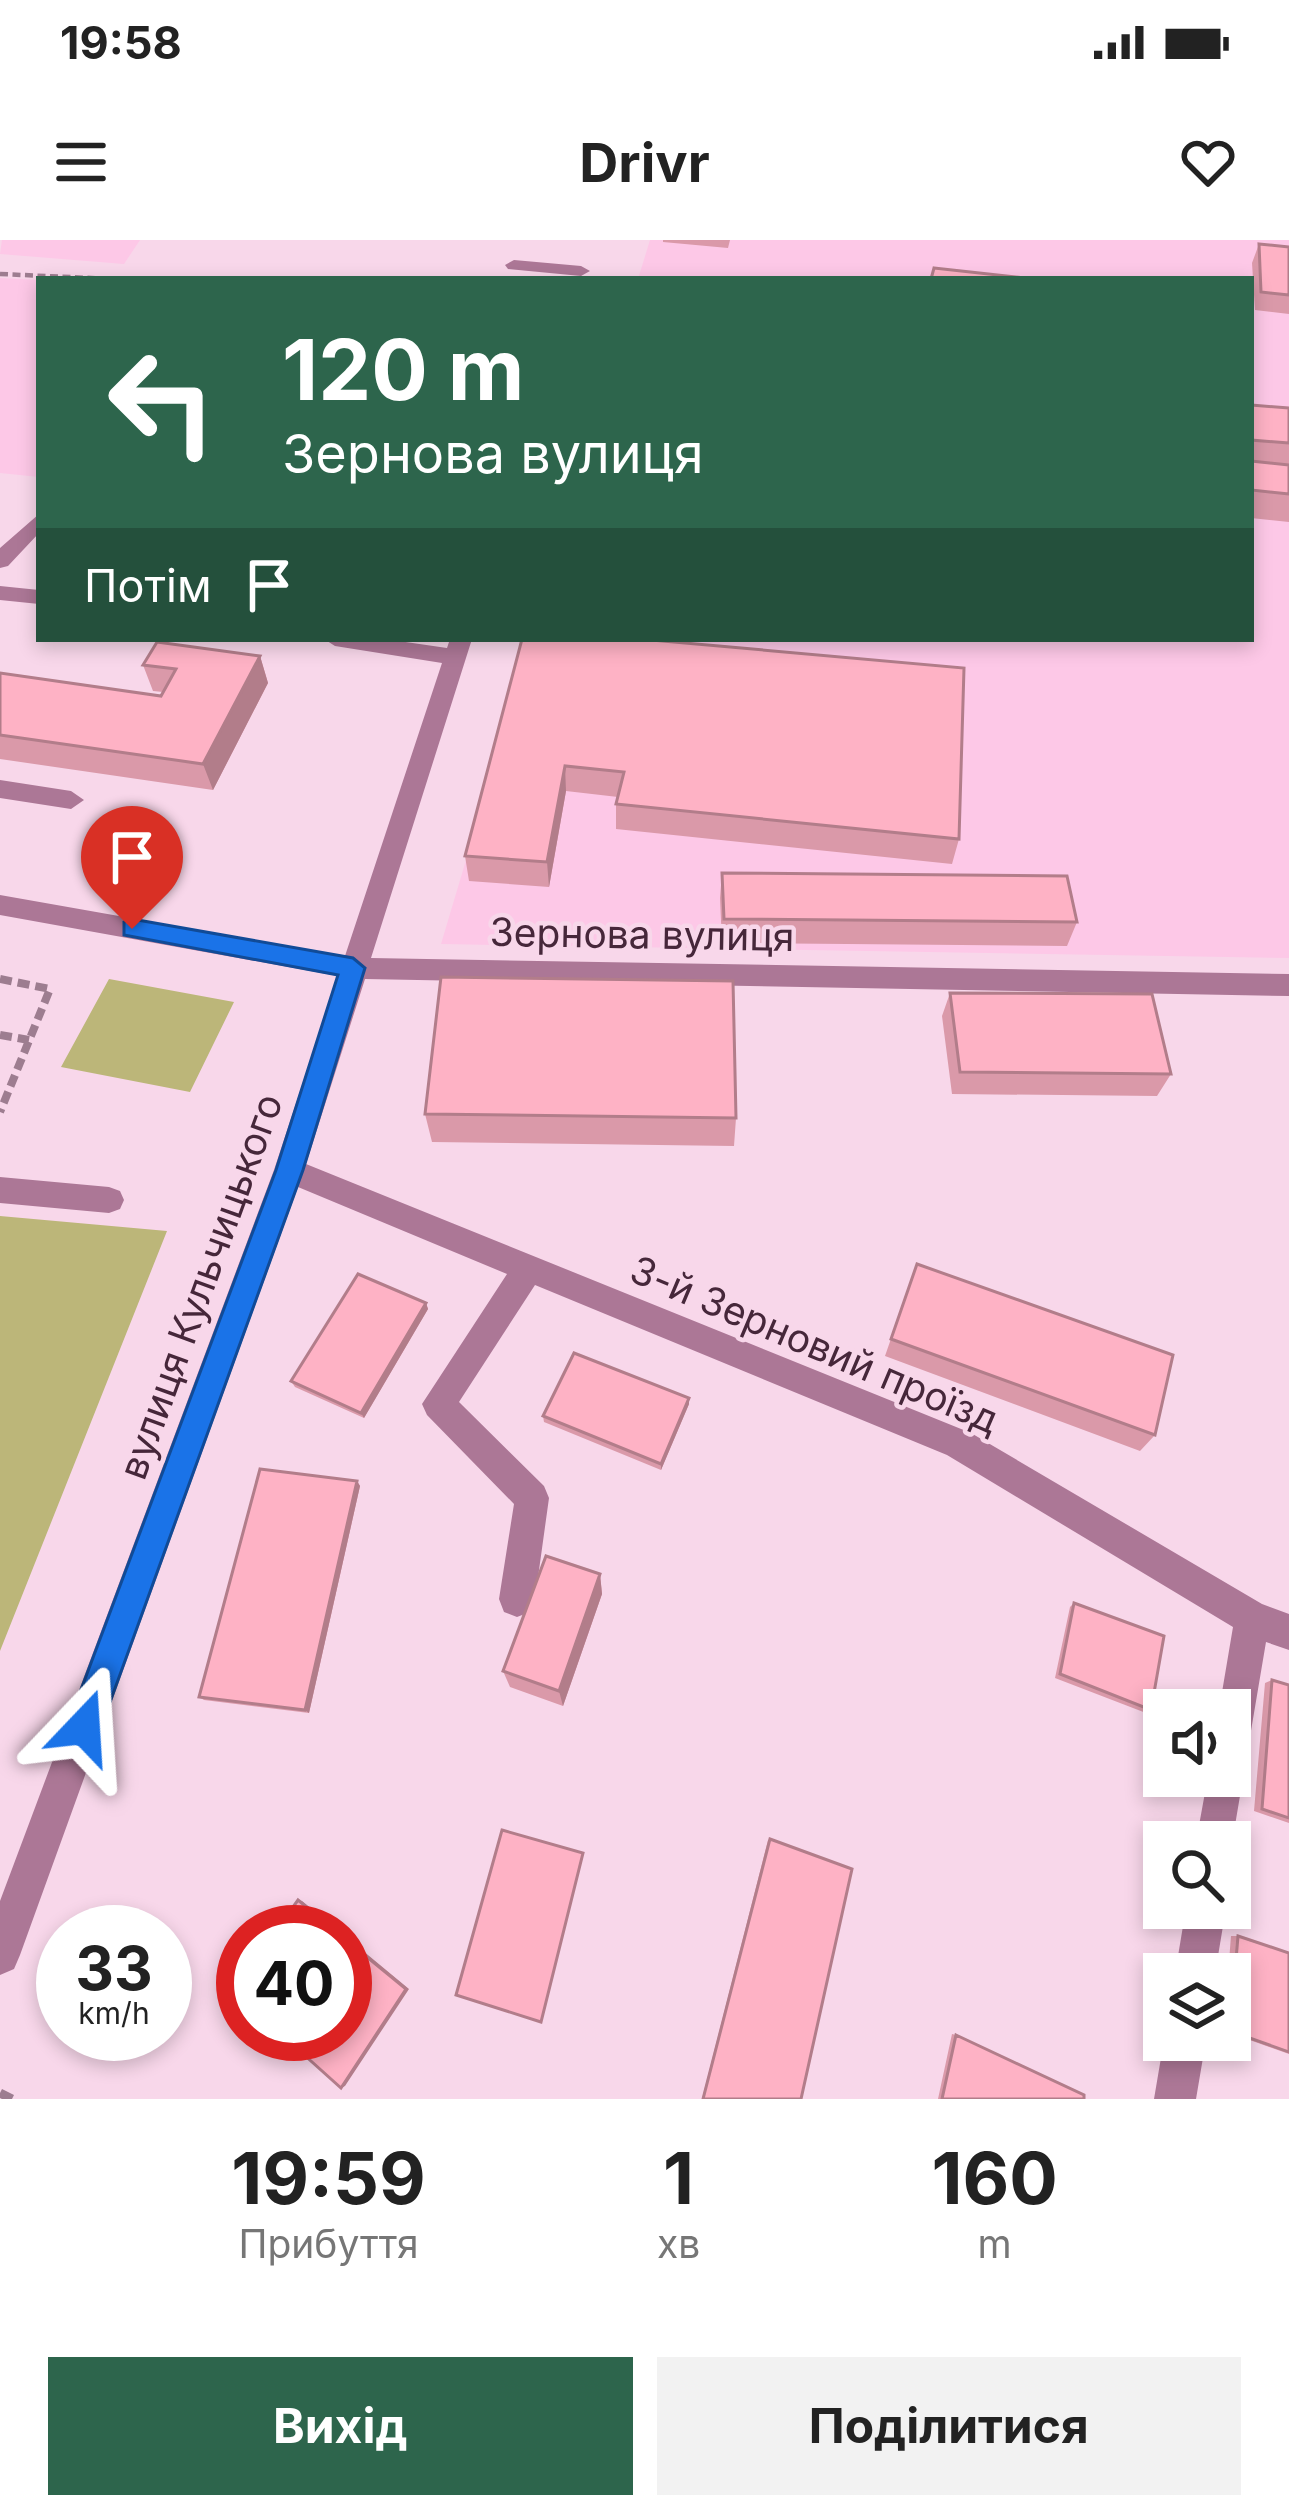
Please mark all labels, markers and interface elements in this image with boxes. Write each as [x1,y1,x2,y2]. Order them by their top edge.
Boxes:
text: 19:58 [60,15,182,70]
icon: menu [48,129,114,195]
icon: heart [1175,129,1241,195]
text: Drivr [579,130,710,195]
text: 120 m [282,319,524,420]
icon: left [84,324,240,480]
text: Зернова вулиця [282,421,704,486]
icon: arrive [236,552,302,618]
text: Потім [84,558,212,613]
pin [81,806,183,929]
icon: arrive [99,824,165,890]
street label: Зернова вулиця [489,908,795,960]
street label: вулиця Кульчицького [108,1087,292,1485]
street label: 3-й Зерновий проїзд [624,1245,1006,1443]
position arrow [21,1664,147,1790]
map controls [1143,1689,1251,2061]
button: sound [1143,1689,1251,1797]
button: search [1143,1821,1251,1929]
speed limit sign: 40 [216,1905,372,2061]
text: 33 [75,1932,153,2004]
button: layers [1143,1953,1251,2061]
text: km/h [78,1995,150,2031]
text: 19:59 [231,2134,426,2221]
text: 1 [663,2134,694,2221]
text: 160 [931,2134,1058,2221]
text: Прибуття [238,2220,419,2267]
text: хв [657,2220,700,2267]
text: m [978,2220,1012,2267]
button: Вихід [48,2357,633,2495]
button: Поділитися [657,2357,1241,2495]

